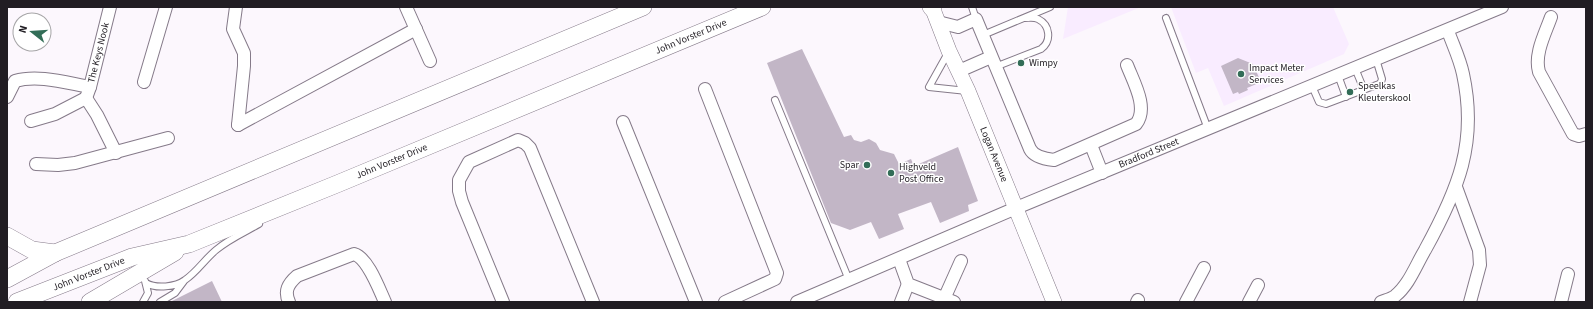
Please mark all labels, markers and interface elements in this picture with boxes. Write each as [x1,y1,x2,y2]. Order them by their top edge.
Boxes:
north arrow [12,12,52,52]
street label: John Vorster Drive [653,15,729,58]
street label: The Keys Nook [84,21,113,84]
text: N [15,24,31,35]
place label: Wimpy [1029,56,1058,70]
marker: Wimpy [1016,58,1026,68]
place label: Impact Meter Services [1249,61,1305,87]
marker: Impact Meter Services [1236,69,1246,79]
place label: Speelkas Kleuterskool [1358,79,1411,105]
marker: Speelkas Kleuterskool [1345,87,1355,97]
street label: Logan Avenue [976,125,1011,184]
street label: Bradford Street [1117,134,1182,172]
street label: John Vorster Drive [354,140,430,182]
place label: Spar [840,158,860,172]
marker: Spar [862,160,872,170]
place label: Highveld Post Office [899,160,943,186]
marker: Highveld Post Office [886,168,896,178]
street label: John Vorster Drive [51,253,127,294]

